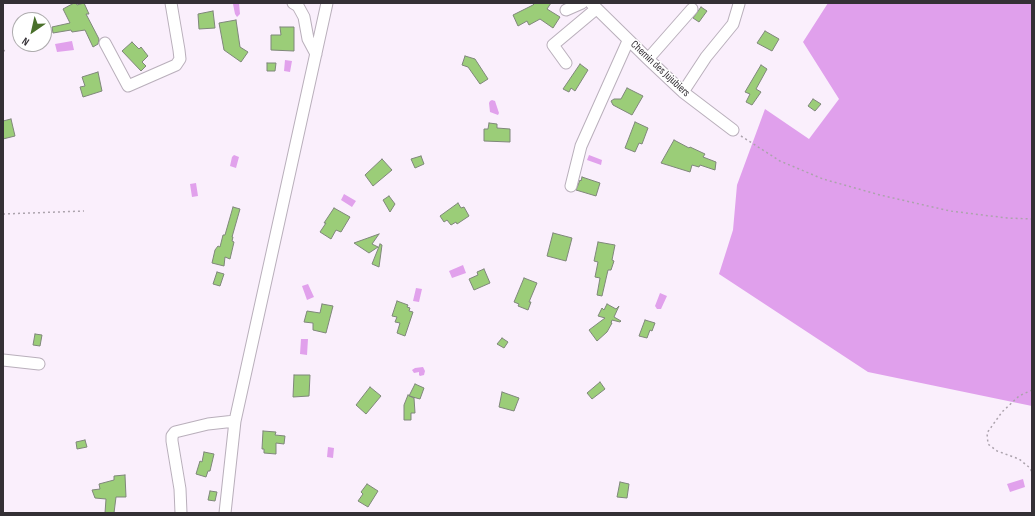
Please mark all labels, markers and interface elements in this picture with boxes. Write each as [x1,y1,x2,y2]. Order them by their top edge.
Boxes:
north arrow [12,12,52,52]
text: N [19,35,32,49]
street label: Chemin des Jujubiers [628,38,692,100]

